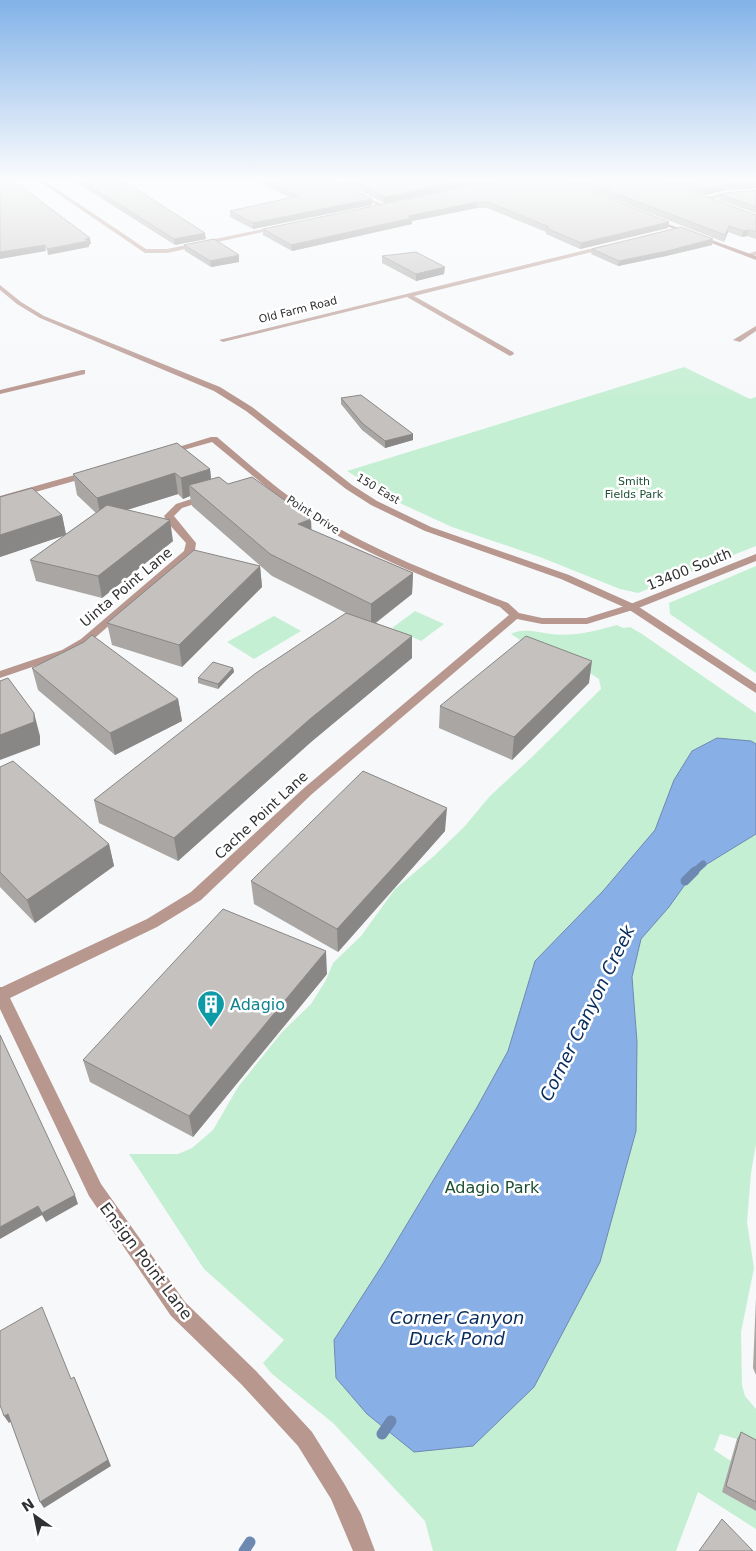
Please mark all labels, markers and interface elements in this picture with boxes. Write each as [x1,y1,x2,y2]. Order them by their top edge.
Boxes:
street label: Old Farm Road [257,294,339,326]
street label: 150 East [354,471,403,507]
park label: Smith Fields Park [605,475,664,501]
street label: Point Drive [284,493,342,537]
street label: Uinta Point Lane [77,544,175,630]
street label: 13400 South [644,545,734,593]
street label: Cache Point Lane [211,768,311,862]
water label: Corner Canyon Creek [535,920,639,1104]
building icon: Adagio [196,989,226,1028]
place label: Adagio [230,995,285,1014]
park label: Adagio Park [445,1178,540,1197]
street label: Ensign Point Lane [96,1199,196,1323]
water label: Corner Canyon Duck Pond [390,1307,524,1349]
north arrow [10,1491,60,1541]
text: N [19,1495,37,1515]

